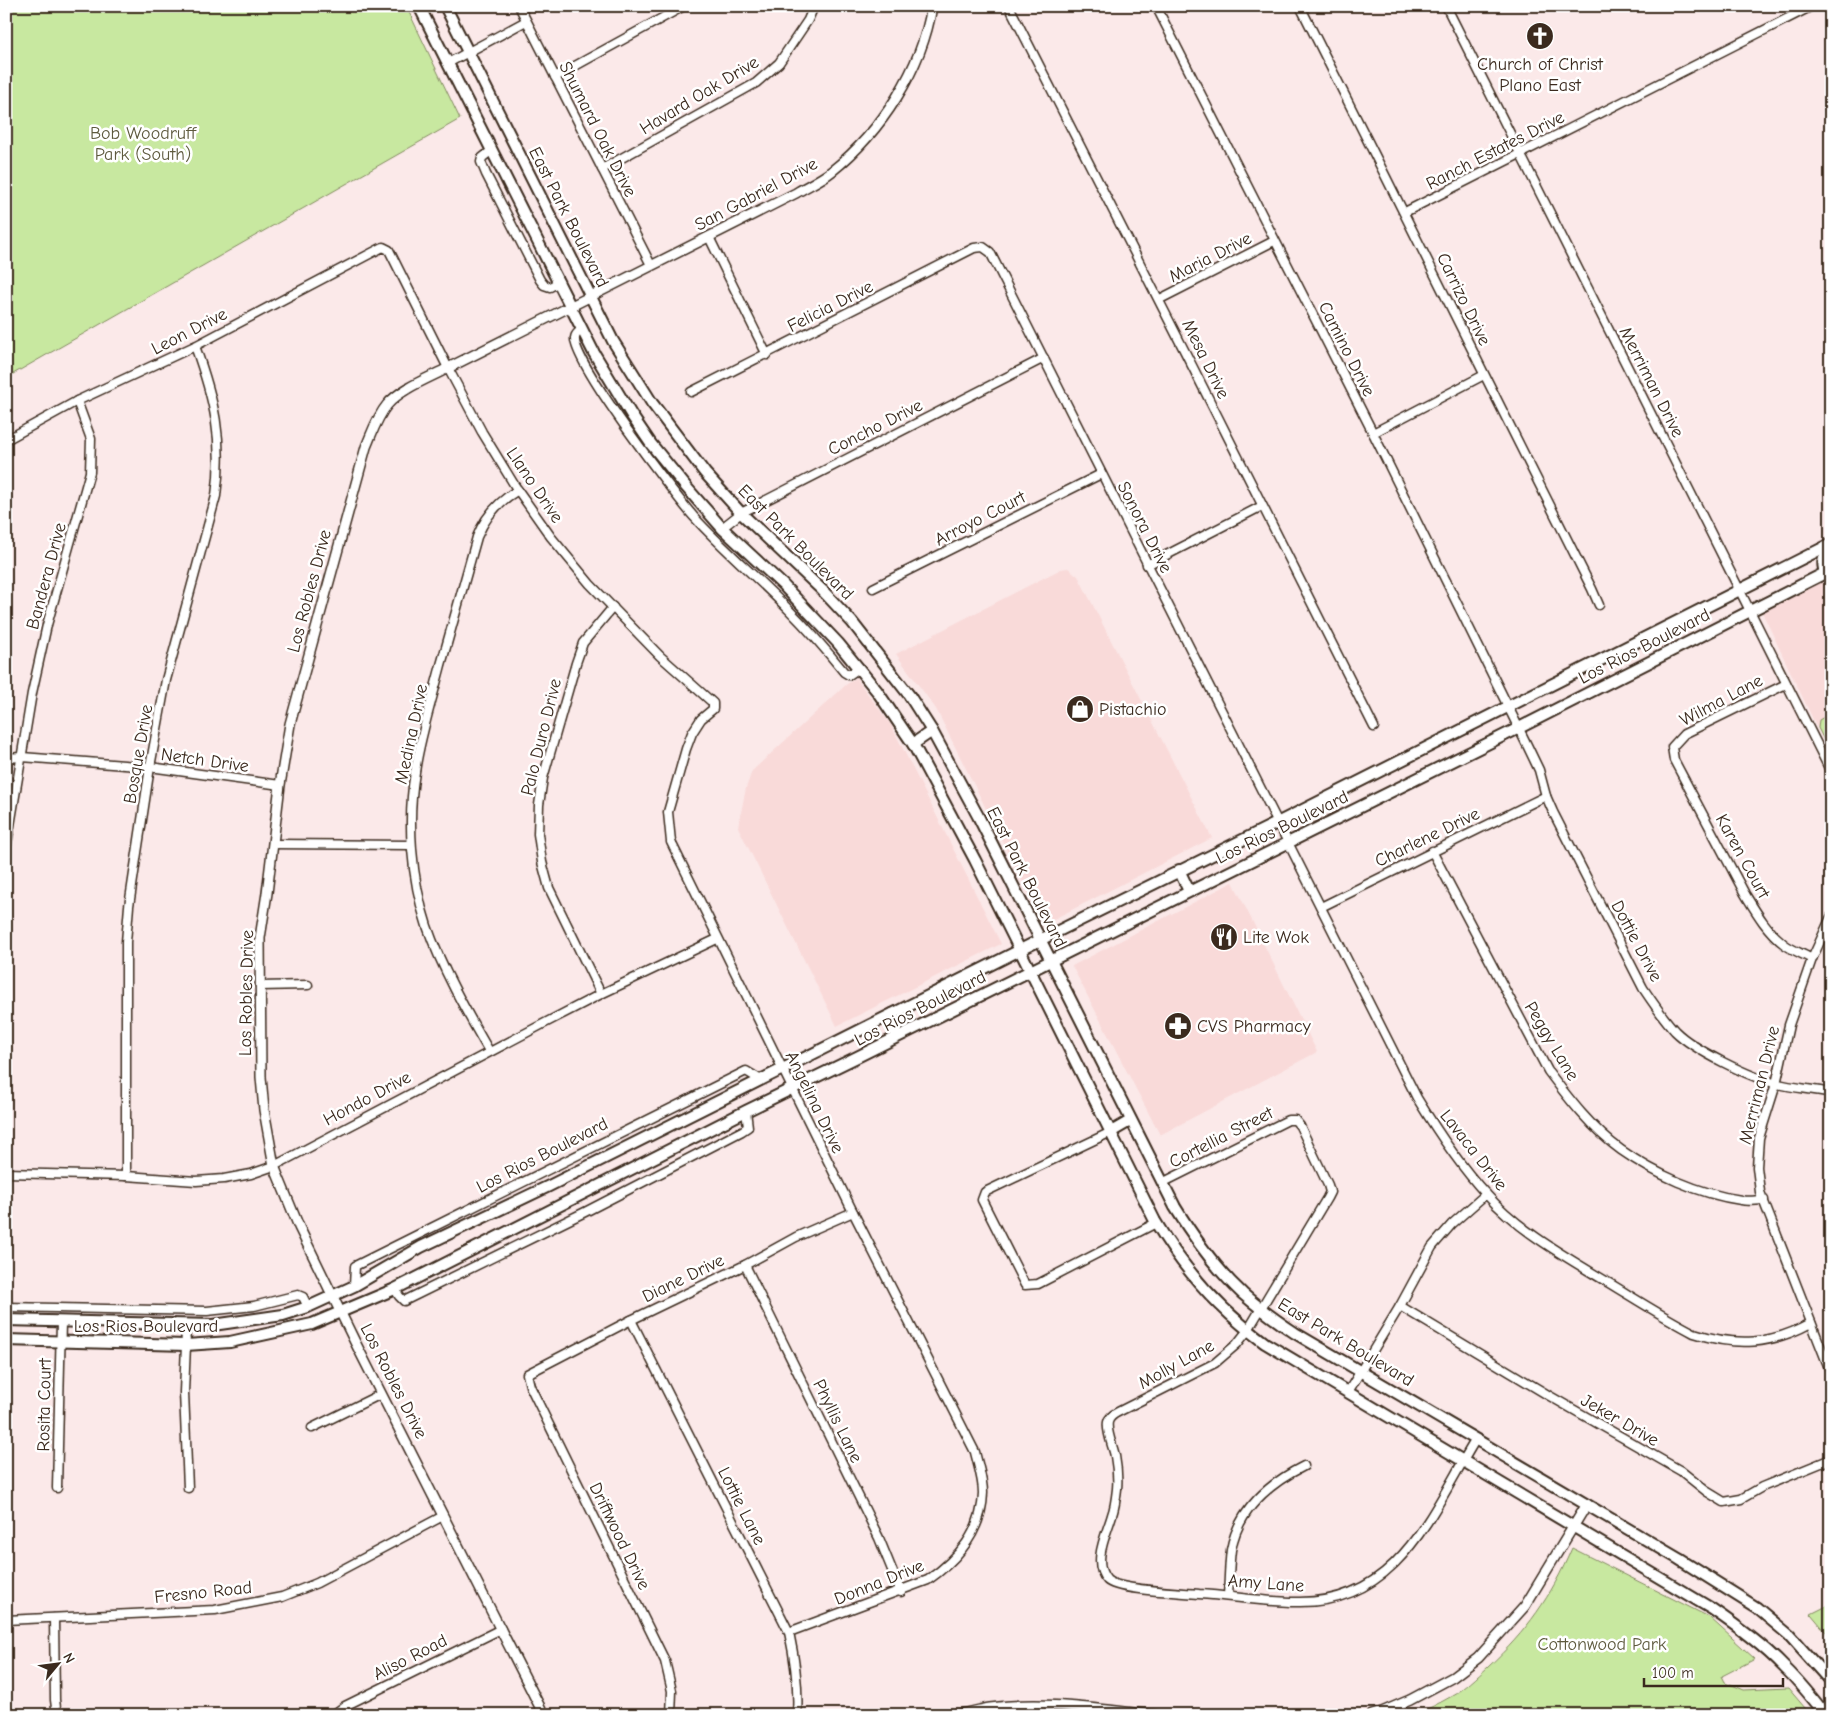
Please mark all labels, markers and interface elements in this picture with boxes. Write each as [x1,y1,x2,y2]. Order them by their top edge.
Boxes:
church icon: Church of Christ Plano East [1525,21,1555,51]
street label: Havard Oak Drive [636,52,763,139]
place label: Church of Christ Plano East [1477,54,1604,96]
street label: Shumard Oak Drive [554,58,641,201]
street label: Ranch Estates Drive [1423,107,1568,194]
park label: Bob Woodruff Park (South) [90,123,197,165]
street label: East Park Boulevard [524,144,613,291]
street label: San Gabriel Drive [691,153,821,236]
street label: Maria Drive [1166,228,1255,287]
street label: Carrizo Drive [1432,250,1495,349]
street label: Felicia Drive [784,276,877,337]
street label: Camino Drive [1314,298,1379,400]
street label: Leon Drive [148,303,230,359]
street label: Mesa Drive [1177,316,1234,402]
street label: Merriman Drive [1615,323,1688,441]
street label: Concho Drive [825,395,926,460]
street label: Llano Drive [502,444,567,527]
street label: Sonora Drive [1113,478,1177,576]
street label: East Park Boulevard [734,480,858,604]
street label: Arroyo Court [931,486,1030,550]
street label: Bandera Drive [22,520,71,632]
street label: Los Robles Drive [283,527,336,655]
street label: Los Rios Boulevard [1575,604,1713,689]
street label: Wilma Lane [1676,670,1766,731]
street label: Palo Duro Drive [517,676,566,798]
street label: Medina Drive [391,682,432,786]
shop icon: Pistachio [1065,694,1095,724]
place label: Pistachio [1099,699,1167,720]
street label: Bosque Drive [119,703,158,805]
street label: Netch Drive [160,744,250,777]
street label: Los Rios Boulevard [1213,786,1352,869]
street label: Charlene Drive [1371,803,1483,872]
street label: East Park Boulevard [982,804,1071,951]
street label: Karen Court [1711,810,1775,903]
street label: Dottie Drive [1606,897,1667,985]
restaurant icon: Lite Wok [1209,922,1239,952]
place label: Lite Wok [1243,927,1309,948]
street label: Los Robles Drive [235,930,258,1056]
street label: Los Rios Boulevard [851,966,989,1051]
street label: Peggy Lane [1520,998,1583,1085]
pharmacy icon: CVS Pharmacy [1163,1011,1193,1041]
place label: CVS Pharmacy [1197,1016,1312,1037]
street label: Merriman Drive [1735,1024,1784,1147]
street label: Angelina Drive [781,1048,848,1157]
street label: Hondo Drive [320,1067,415,1130]
street label: Cortellia Street [1166,1102,1277,1173]
street label: Lavaca Drive [1435,1106,1512,1195]
street label: Los Rios Boulevard [473,1113,611,1198]
street label: Diane Drive [639,1250,728,1307]
street label: East Park Boulevard [1274,1294,1417,1391]
street label: Los Rios Boulevard [74,1316,218,1337]
street label: Los Robles Drive [355,1320,432,1442]
street label: Molly Lane [1135,1335,1218,1394]
street label: Rosita Court [33,1357,56,1452]
street label: Phyllis Lane [808,1376,867,1466]
street label: Jeker Drive [1577,1390,1662,1451]
street label: Lottie Lane [713,1464,770,1549]
street label: Driftwood Drive [585,1479,655,1593]
street label: Donna Drive [831,1555,927,1610]
street label: Amy Lane [1227,1570,1305,1597]
street label: Fresno Road [153,1577,253,1608]
street label: Aliso Road [370,1630,451,1685]
park label: Cottonwood Park [1537,1634,1667,1655]
north arrow [32,1638,82,1688]
text: N [59,1650,79,1666]
scale bar [1644,1656,1783,1688]
text: 100 m [1652,1664,1694,1682]

